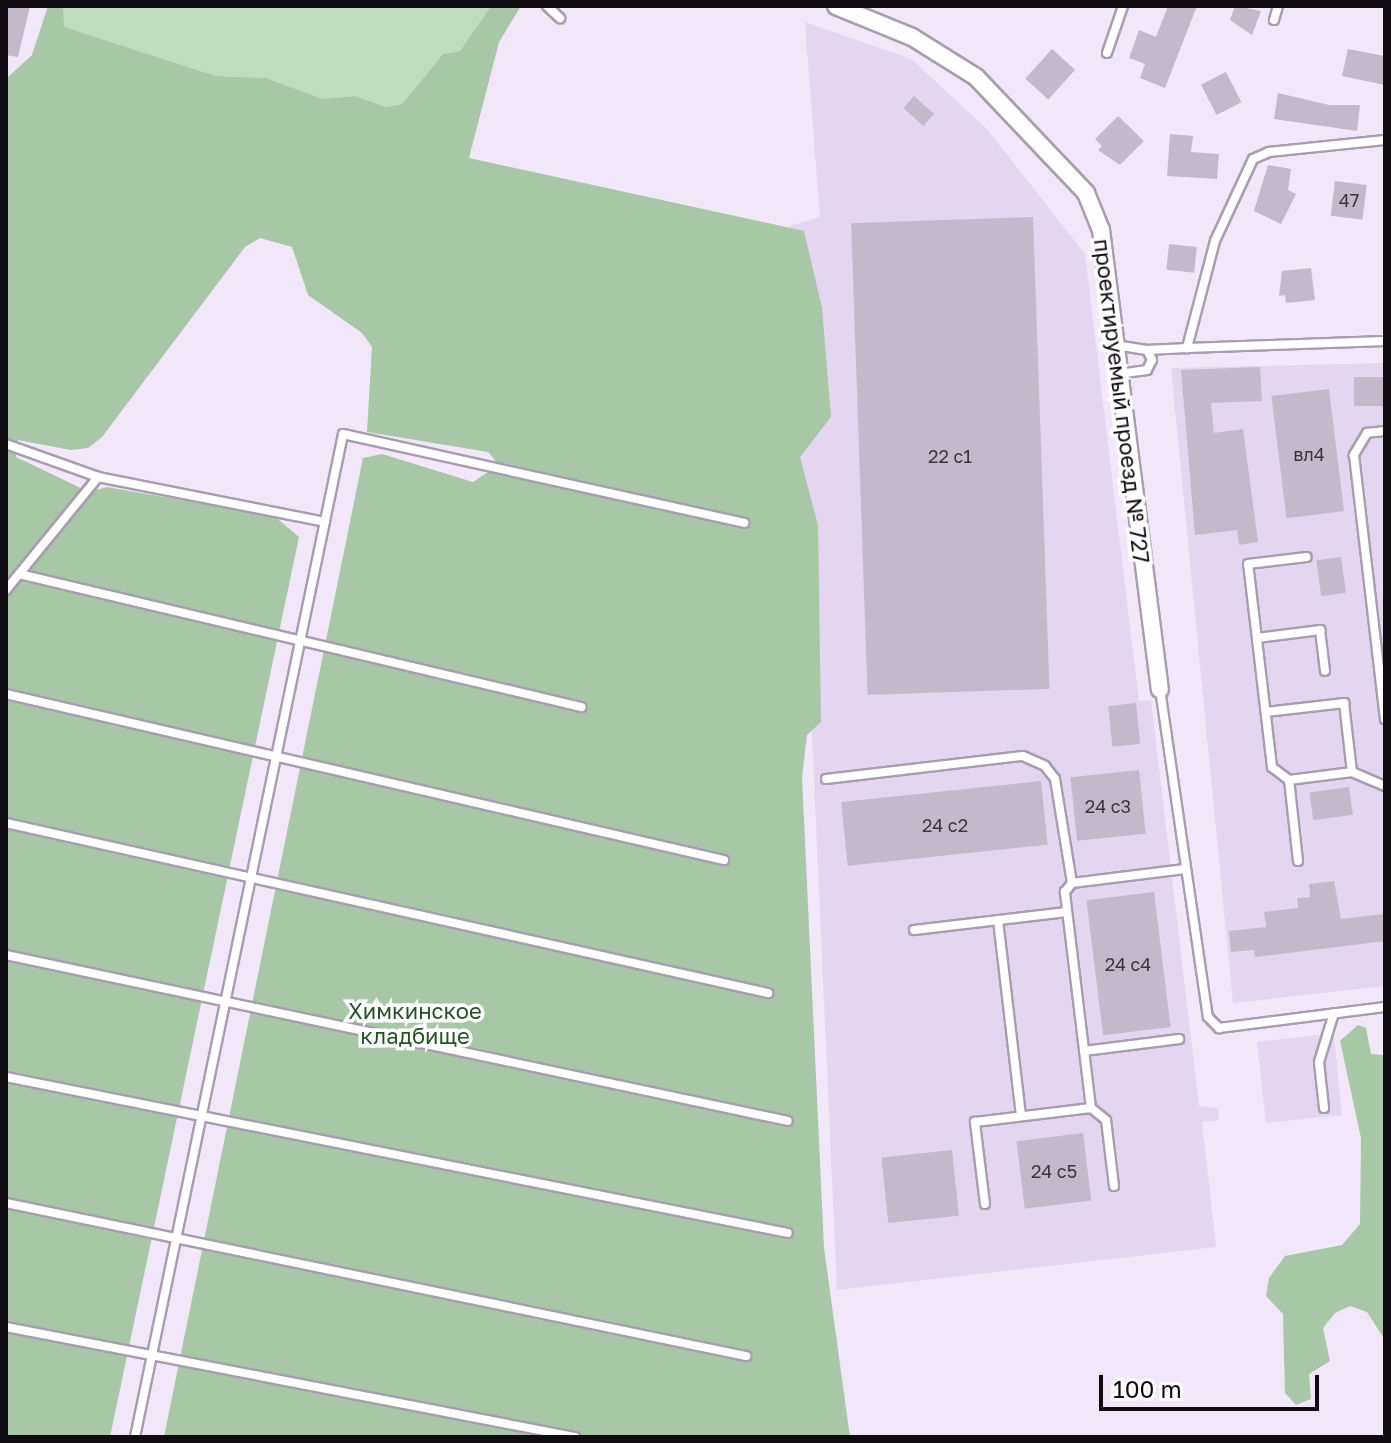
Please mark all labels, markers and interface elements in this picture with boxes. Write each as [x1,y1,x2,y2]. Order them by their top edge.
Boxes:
house number: 47 [1339,189,1359,211]
street label: проектируемый проезд № 727 [1089,237,1155,565]
house number: вл4 [1293,443,1325,465]
house number: 22 с1 [928,445,972,467]
house number: 24 с3 [1085,795,1131,817]
house number: 24 с2 [922,814,968,836]
house number: 24 с4 [1105,953,1151,975]
park label: Химкинское кладбище [348,997,482,1048]
house number: 24 с5 [1031,1160,1077,1182]
scale bar [1103,1359,1323,1409]
text: 100 m [1113,1374,1182,1403]

